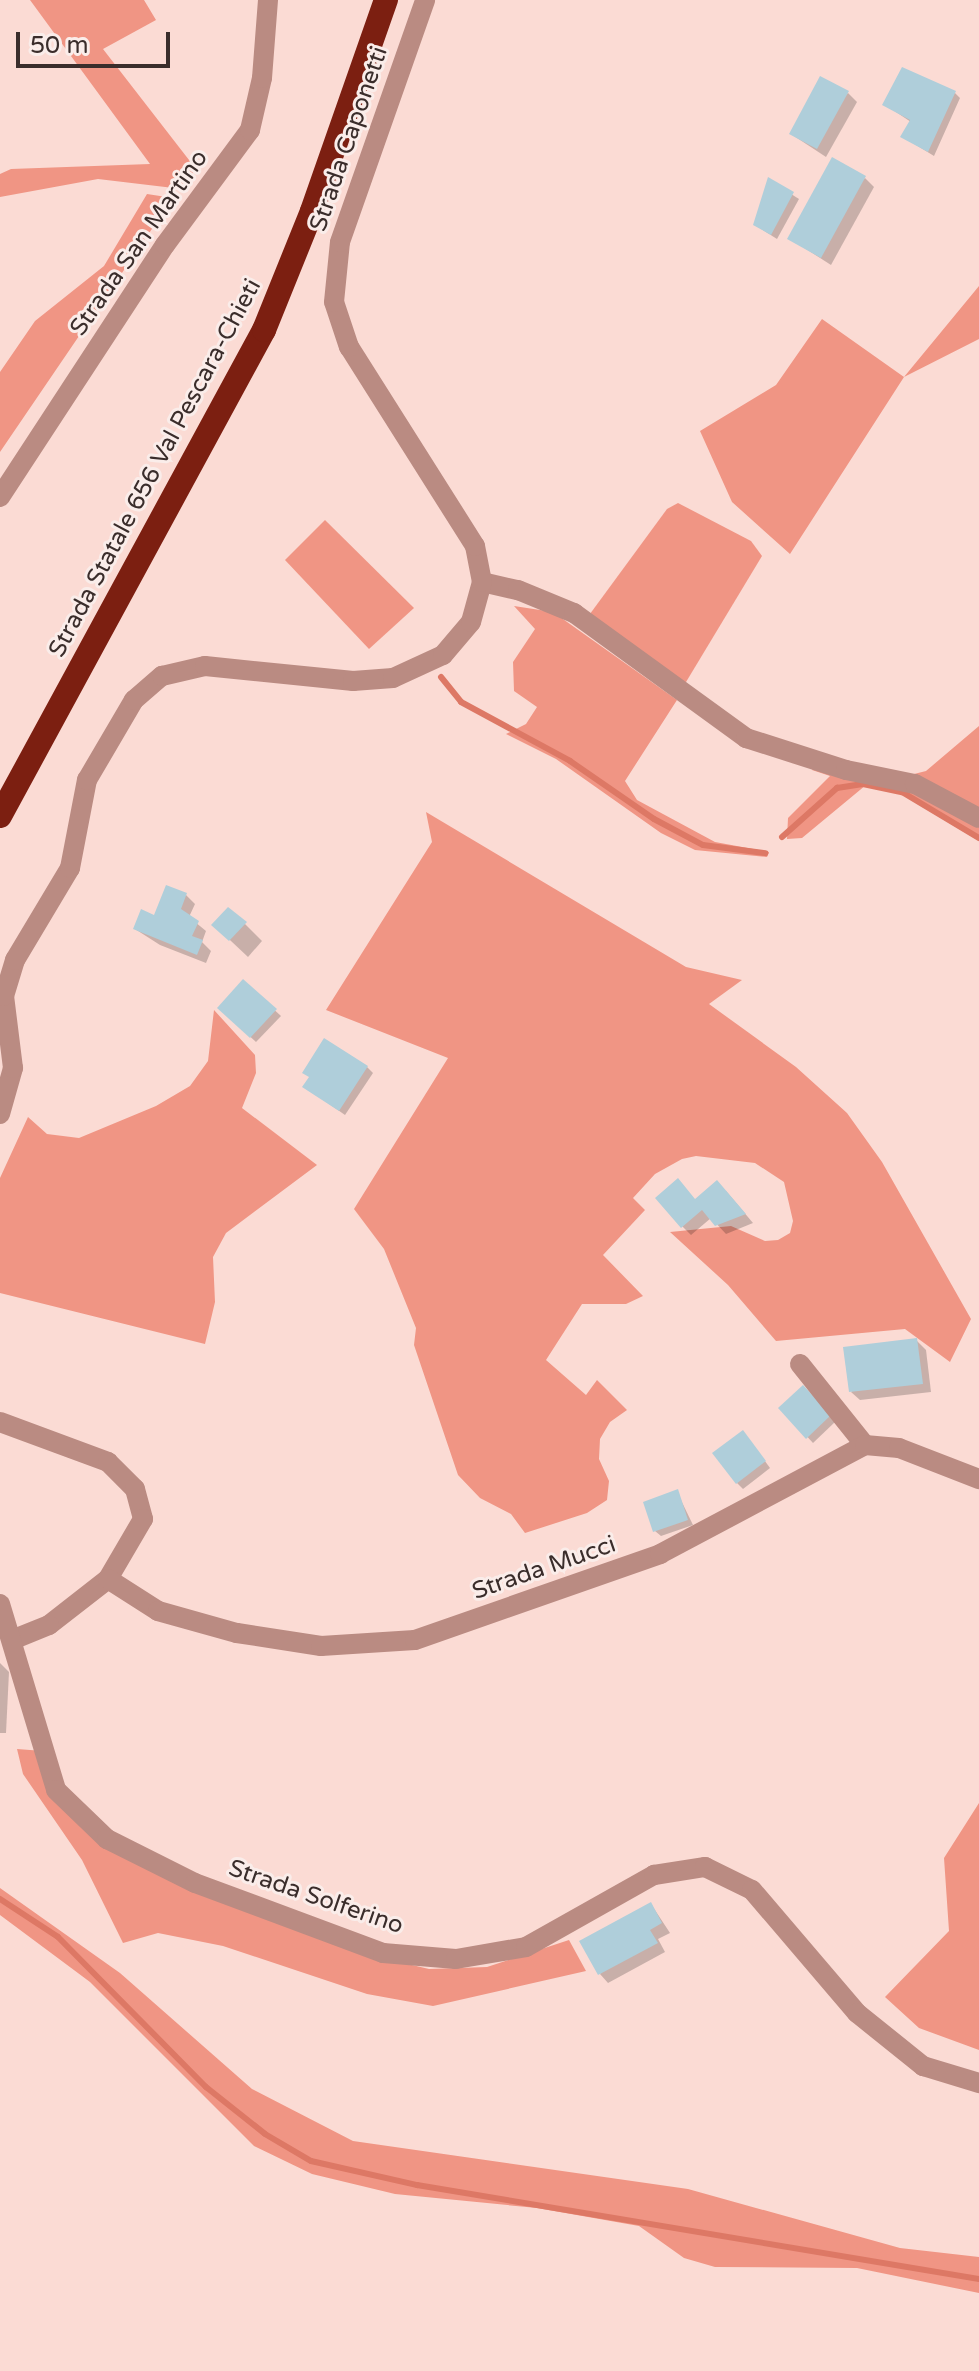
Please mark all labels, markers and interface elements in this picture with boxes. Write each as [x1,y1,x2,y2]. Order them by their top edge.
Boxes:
scale bar [20,16,174,66]
text: 50 m [30,31,88,60]
street label: Strada Caponetti [304,43,394,235]
street label: Strada San Martino [64,145,214,341]
street label: Strada Statale 656 Val Pescara-Chieti [43,274,267,662]
street label: Strada Mucci [468,1530,620,1606]
street label: Strada Solferino [225,1854,407,1940]

